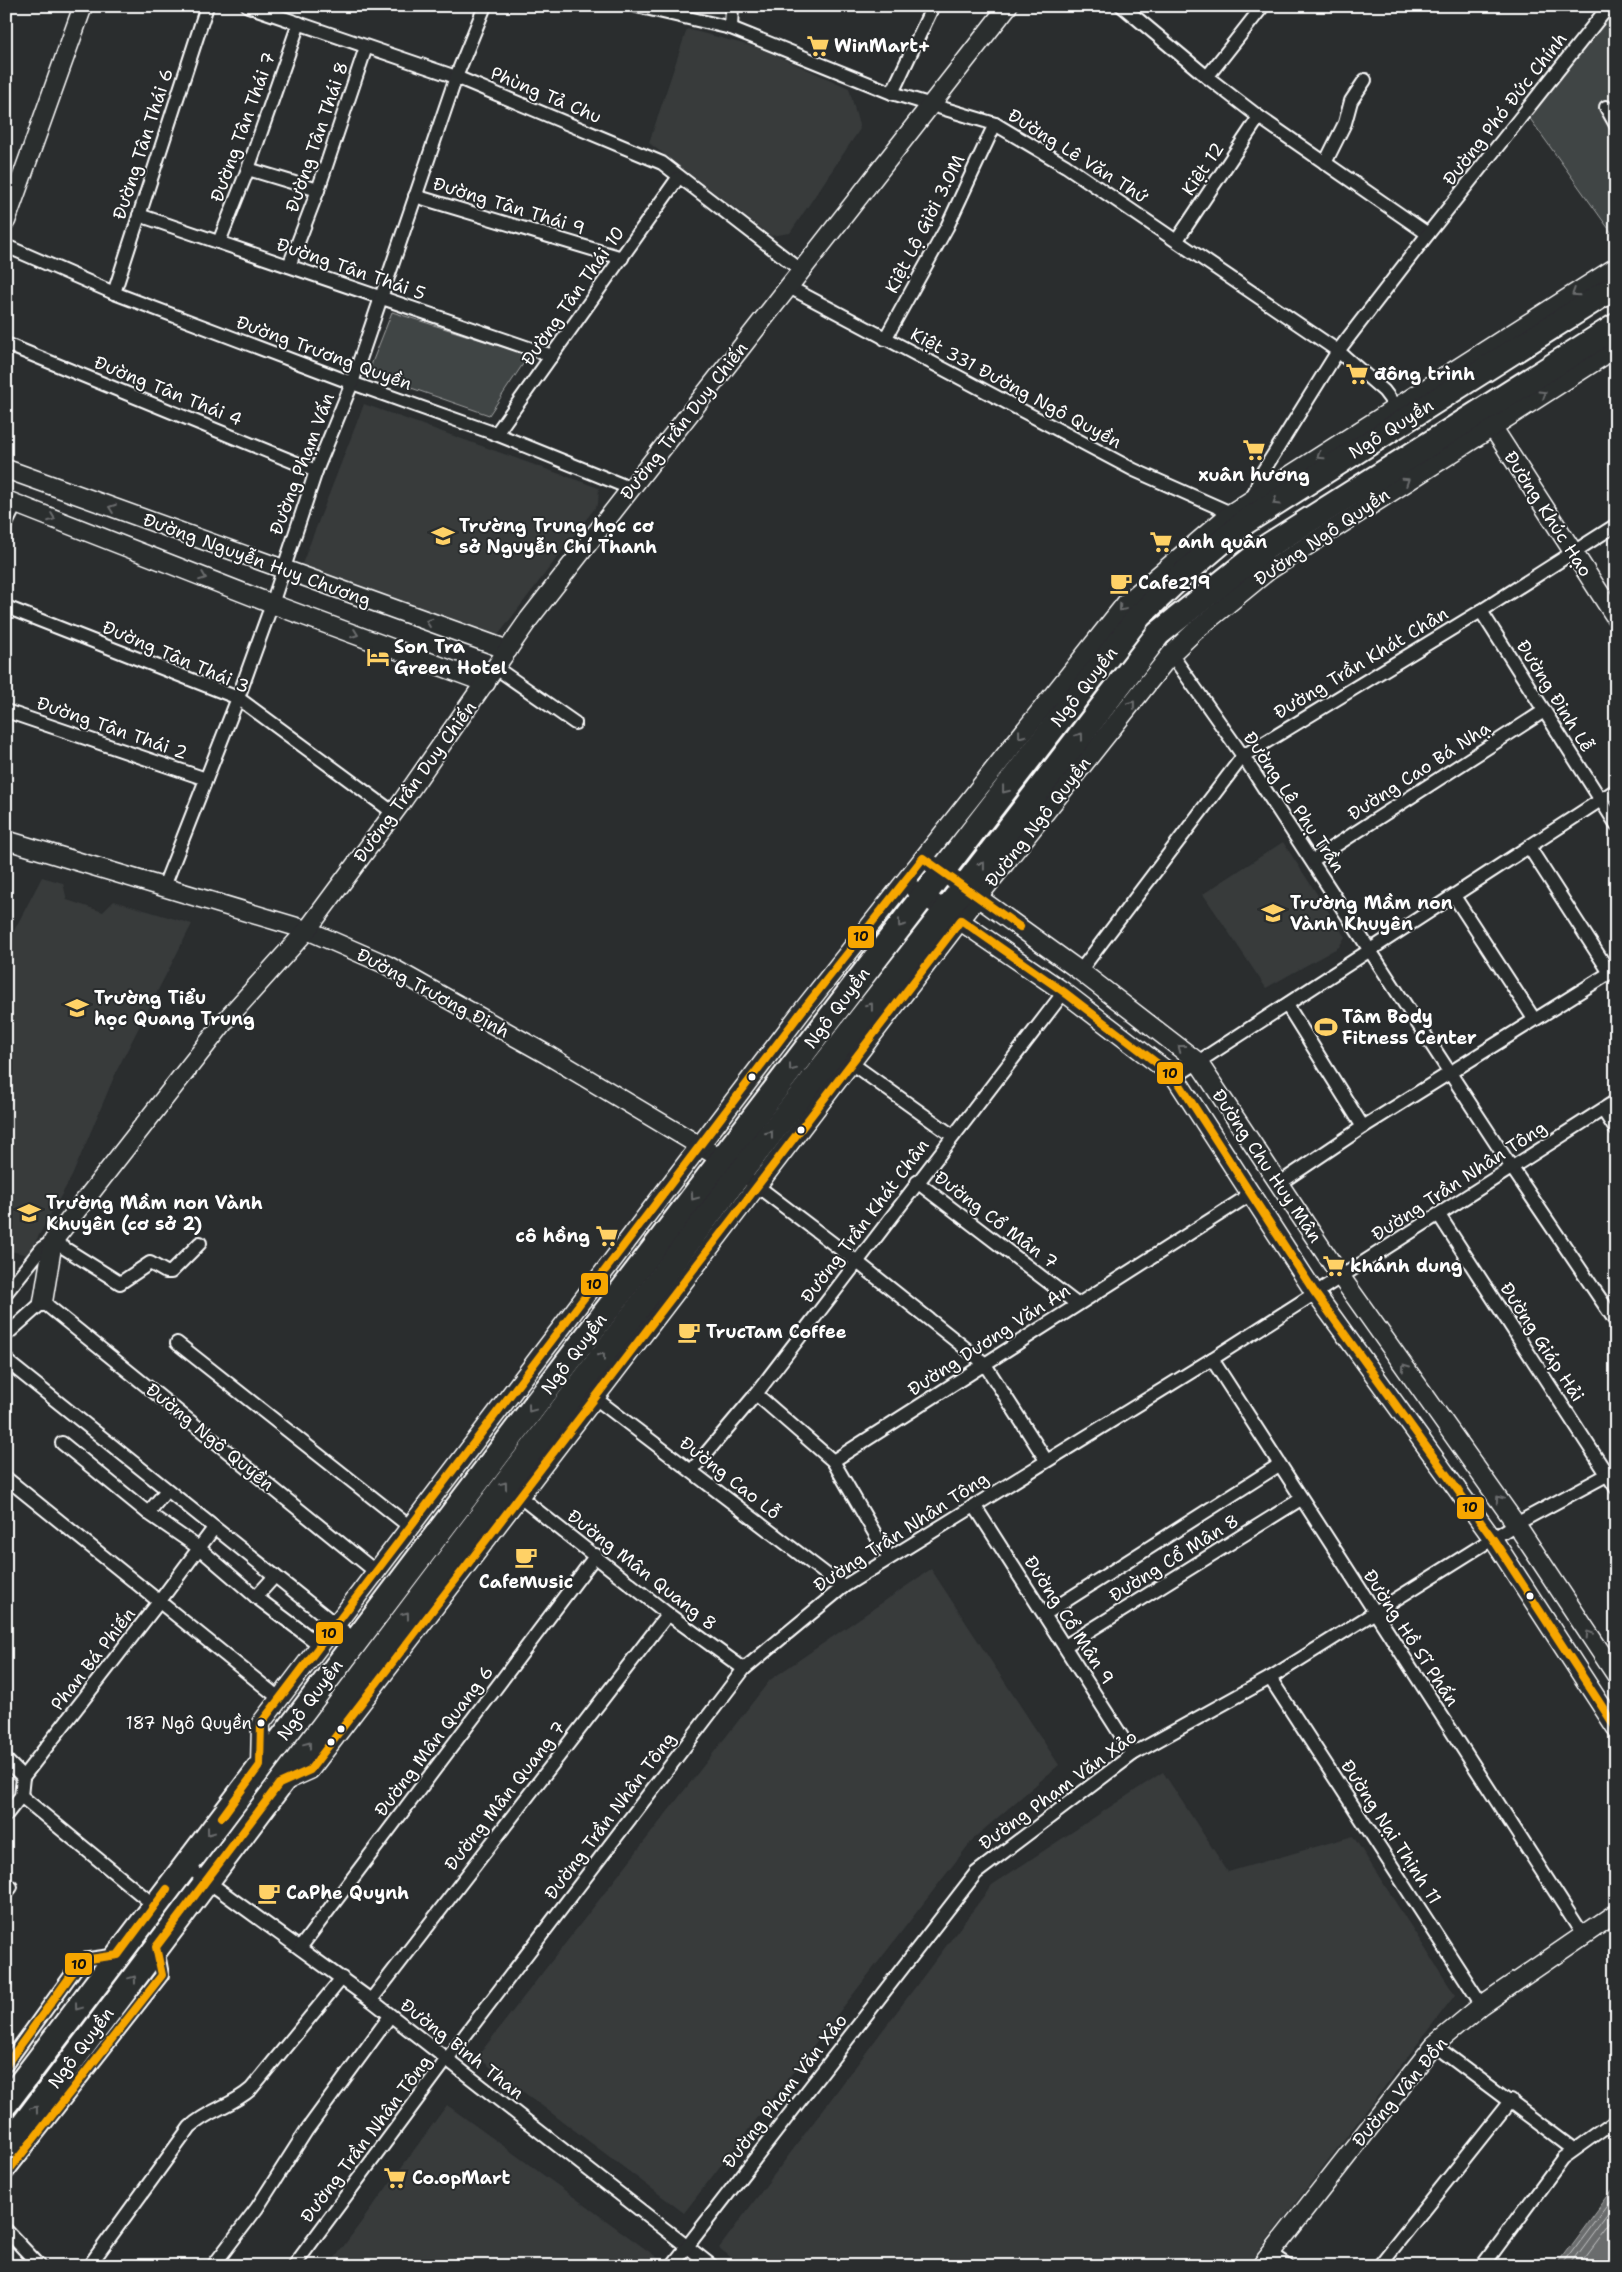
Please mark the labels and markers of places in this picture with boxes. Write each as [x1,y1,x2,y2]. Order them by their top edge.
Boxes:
supermarket icon: WinMart+ [805,33,831,59]
place label: WinMart+ [834,34,931,58]
supermarket icon: đông trình [1344,361,1370,387]
place label: đông trình [1374,362,1475,386]
supermarket icon: xuân hương [1241,437,1267,463]
place label: xuân hương [1198,463,1310,487]
place label: Trường Trung học cơ sở Nguyễn Chí Thanh [459,514,657,559]
school or university icon: Trường Trung học cơ sở Nguyễn Chí Thanh [430,523,456,549]
supermarket icon: anh quân [1148,529,1174,555]
place label: anh quân [1178,530,1267,554]
cafe icon: Cafe219 [1108,570,1134,596]
place label: Cafe219 [1138,571,1210,595]
place label: Son Tra Green Hotel [394,635,507,680]
hotel icon: Son Tra Green Hotel [365,644,391,670]
place label: Trường Mầm non Vành Khuyên [1290,891,1453,936]
school or university icon: Trường Mầm non Vành Khuyên [1260,900,1286,926]
place label: Trường Tiểu học Quang Trung [94,986,255,1031]
school or university icon: Trường Tiểu học Quang Trung [64,995,90,1021]
place label: Tâm Body Fitness Center [1342,1005,1477,1050]
sports icon: Tâm Body Fitness Center [1313,1014,1339,1040]
unlabelled marker [747,1072,757,1082]
unlabelled marker [796,1125,806,1135]
place label: Trường Mầm non Vành Khuyên (cơ sở 2) [46,1191,263,1236]
school or university icon: Trường Mầm non Vành Khuyên (cơ sở 2) [16,1200,42,1226]
supermarket icon: cô hồng [594,1223,620,1249]
place label: cô hồng [516,1224,590,1248]
supermarket icon: khánh dung [1321,1253,1347,1279]
place label: khánh dung [1350,1254,1463,1278]
cafe icon: TrucTam Coffee [676,1319,702,1345]
place label: TrucTam Coffee [706,1320,847,1344]
cafe icon: CafeMusic [513,1544,539,1570]
place label: CafeMusic [479,1570,573,1594]
unlabelled marker [1525,1591,1535,1601]
place label: 187 Ngô Quyền [126,1712,252,1734]
marker: 187 Ngô Quyền [256,1718,266,1728]
unlabelled marker [336,1724,346,1734]
unlabelled marker [326,1737,336,1747]
cafe icon: CaPhe Quynh [256,1880,282,1906]
place label: CaPhe Quynh [286,1881,409,1905]
supermarket icon: Co.opMart [382,2165,408,2191]
place label: Co.opMart [412,2166,510,2190]

